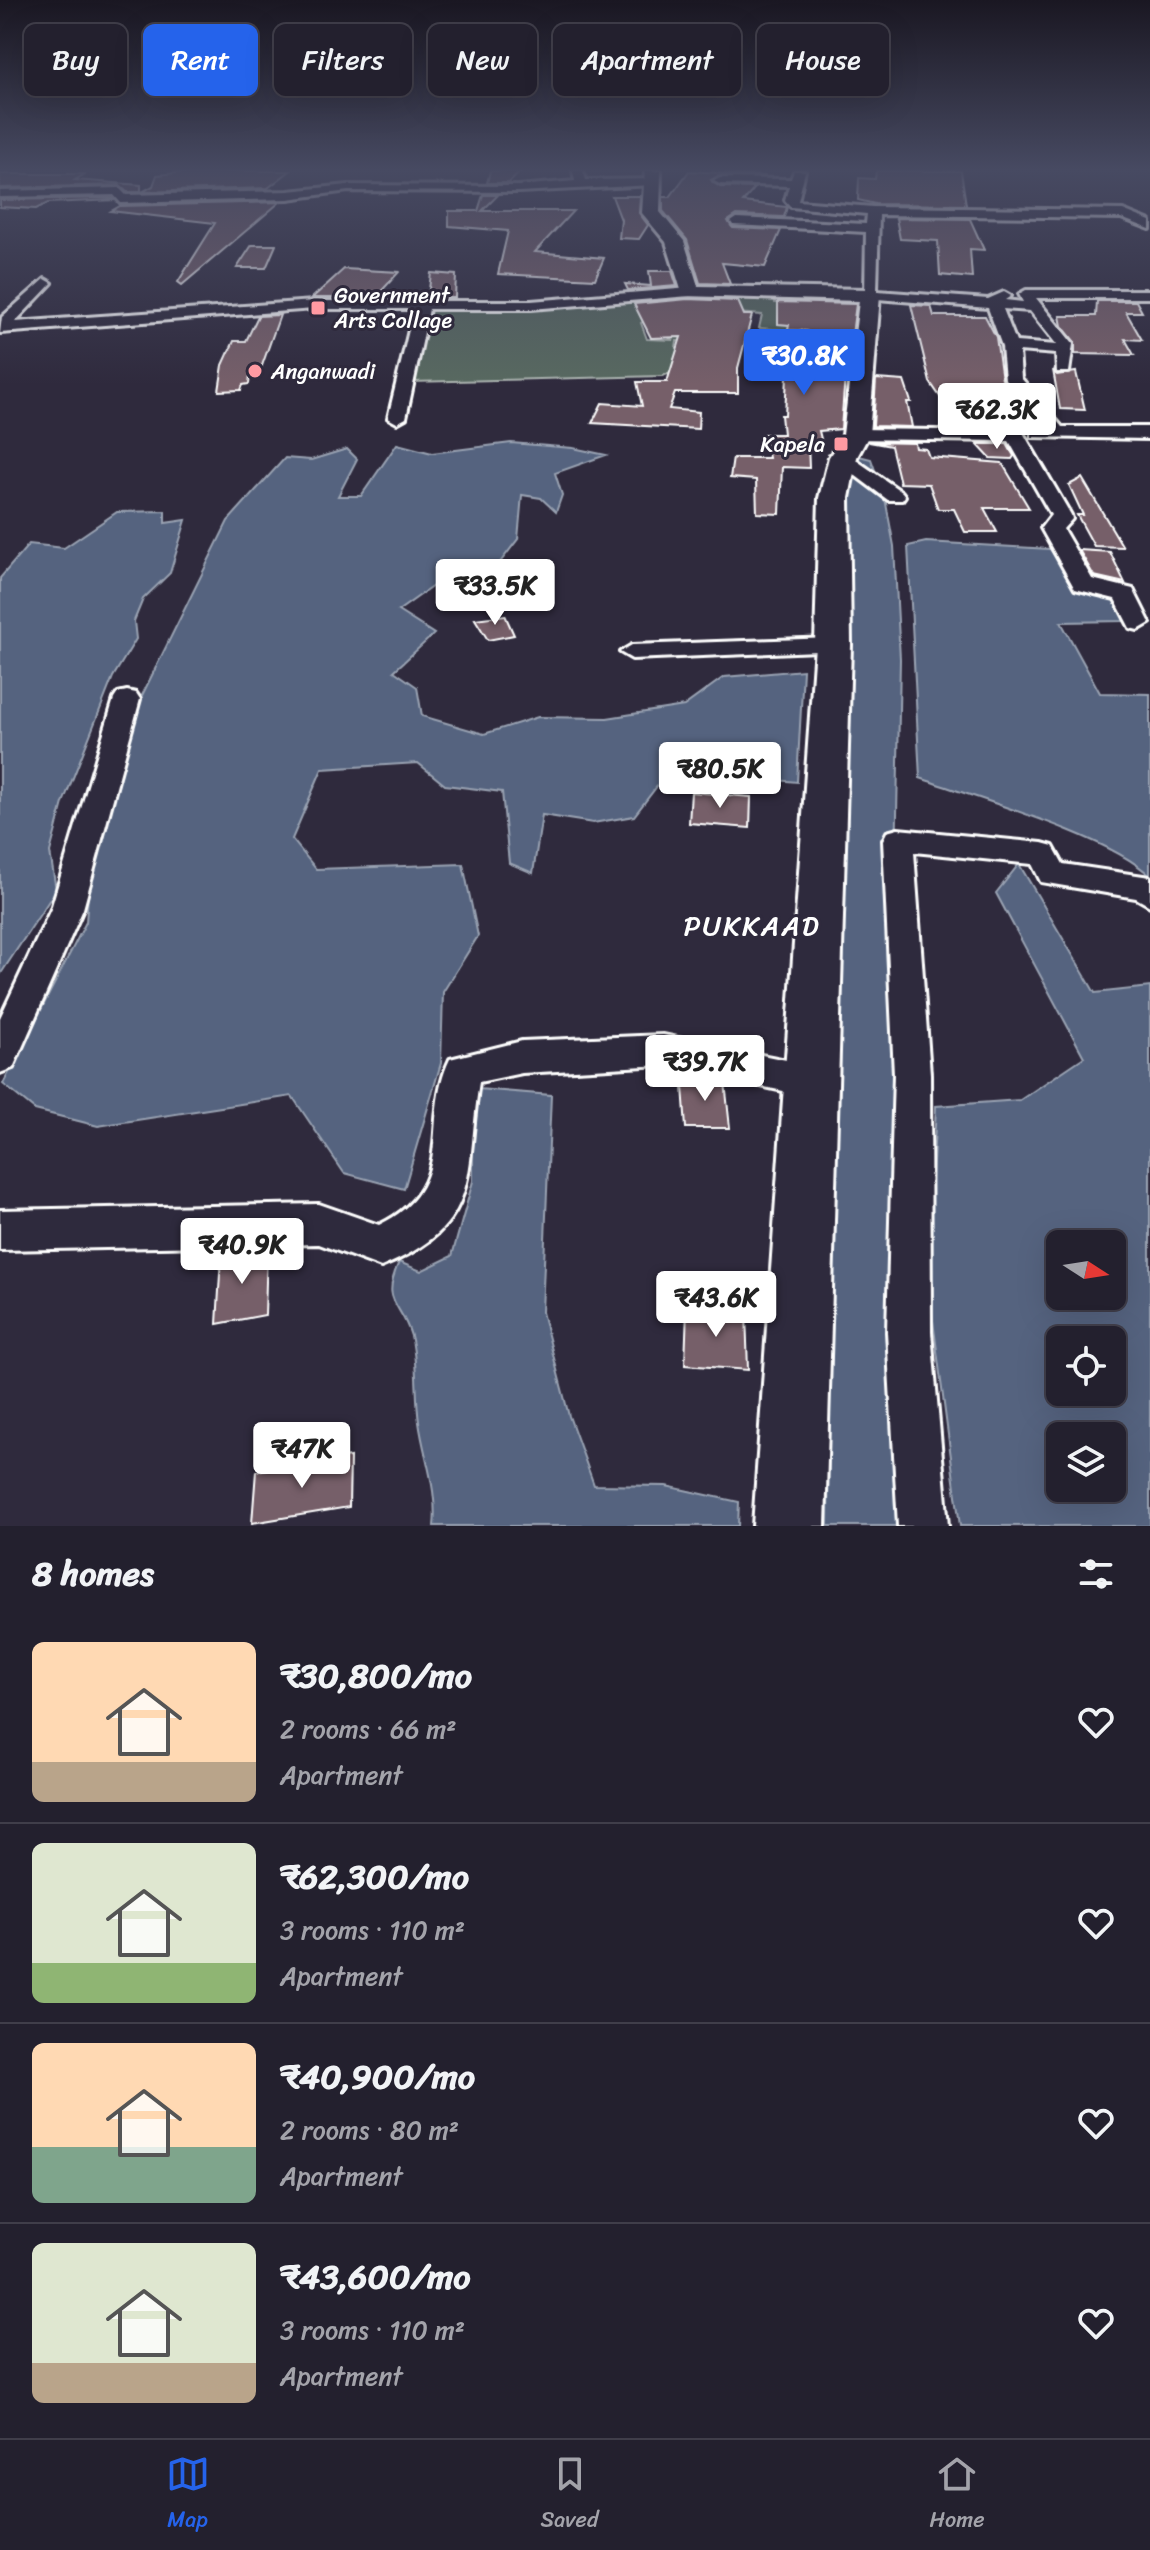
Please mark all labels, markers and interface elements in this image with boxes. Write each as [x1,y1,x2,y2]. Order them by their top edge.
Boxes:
chip: Buy [24,24,127,96]
chip: Rent [143,24,258,96]
chip: Filters [274,24,412,96]
chip: New [428,24,537,96]
chip: Apartment [553,24,741,96]
chip: House [757,24,889,96]
place label: Government Arts Collage [333,276,452,340]
marker: Government Arts Collage [309,299,327,317]
pin: ₹30.8K [739,329,869,397]
text: ₹30.8K [762,332,846,378]
place label: Anganwadi [270,352,376,391]
marker: Anganwadi [246,362,264,380]
pin: ₹62.3K [932,383,1062,451]
text: ₹62.3K [956,386,1038,432]
place label: Kapela [760,425,825,464]
marker: Kapela [832,435,850,453]
pin: ₹33.5K [430,559,560,627]
text: ₹33.5K [454,562,536,608]
pin: ₹80.5K [655,742,785,810]
text: ₹80.5K [677,745,763,791]
district label: PUKKAAD [683,901,821,950]
pin: ₹39.7K [640,1035,770,1103]
text: ₹39.7K [663,1038,747,1084]
pin: ₹40.9K [177,1218,307,1286]
text: ₹40.9K [199,1221,285,1267]
north arrow [1046,1230,1126,1310]
map controls [1046,1230,1126,1502]
pin: ₹43.6K [651,1271,781,1339]
text: ₹43.6K [674,1274,758,1320]
button: locate [1046,1326,1126,1406]
pin: ₹47K [255,1422,349,1490]
button: layers [1046,1422,1126,1502]
text: ₹47K [271,1425,333,1471]
text: 8 homes [32,1544,154,1604]
icon: filters [1074,1552,1118,1596]
text: ₹30,800/mo [280,1646,472,1706]
icon: home [96,1674,192,1770]
icon: heart [1074,1700,1118,1744]
text: 2 rooms · 66 m² [280,1706,456,1752]
text: Apartment [280,1752,403,1798]
text: ₹62,300/mo [280,1847,469,1907]
icon: home [96,1875,192,1971]
icon: heart [1074,1901,1118,1945]
text: 3 rooms · 110 m² [280,1907,465,1953]
text: Apartment [280,1953,403,1999]
text: ₹40,900/mo [280,2047,475,2107]
icon: home [96,2075,192,2171]
icon: heart [1074,2101,1118,2145]
text: 2 rooms · 80 m² [280,2107,459,2153]
text: Apartment [280,2153,403,2199]
text: ₹43,600/mo [280,2247,471,2307]
icon: home [96,2275,192,2371]
icon: heart [1074,2301,1118,2345]
text: 3 rooms · 110 m² [280,2307,465,2353]
text: Apartment [280,2353,403,2399]
tab: Map [166,2452,210,2539]
tab: Saved [541,2452,599,2539]
tab: Home [930,2452,984,2539]

